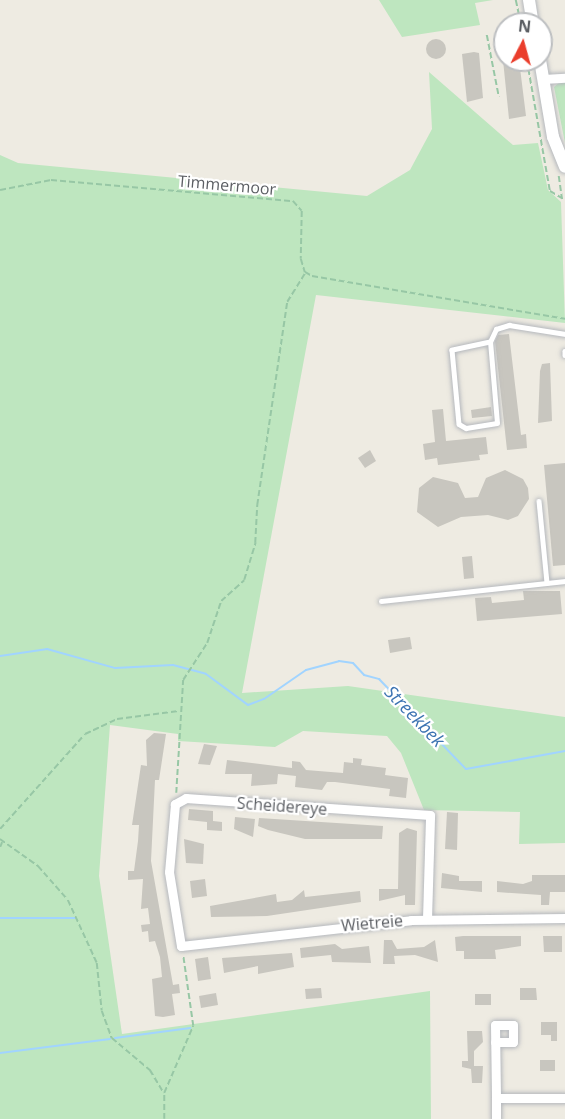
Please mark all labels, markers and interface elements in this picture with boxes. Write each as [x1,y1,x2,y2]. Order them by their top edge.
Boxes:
north arrow [493,12,553,72]
text: N [517,14,532,38]
street label: Timmermoor [177,171,277,199]
water label: Streekbek [380,681,450,751]
street label: Scheidereye [236,793,328,819]
street label: Wietreie [340,911,404,935]

